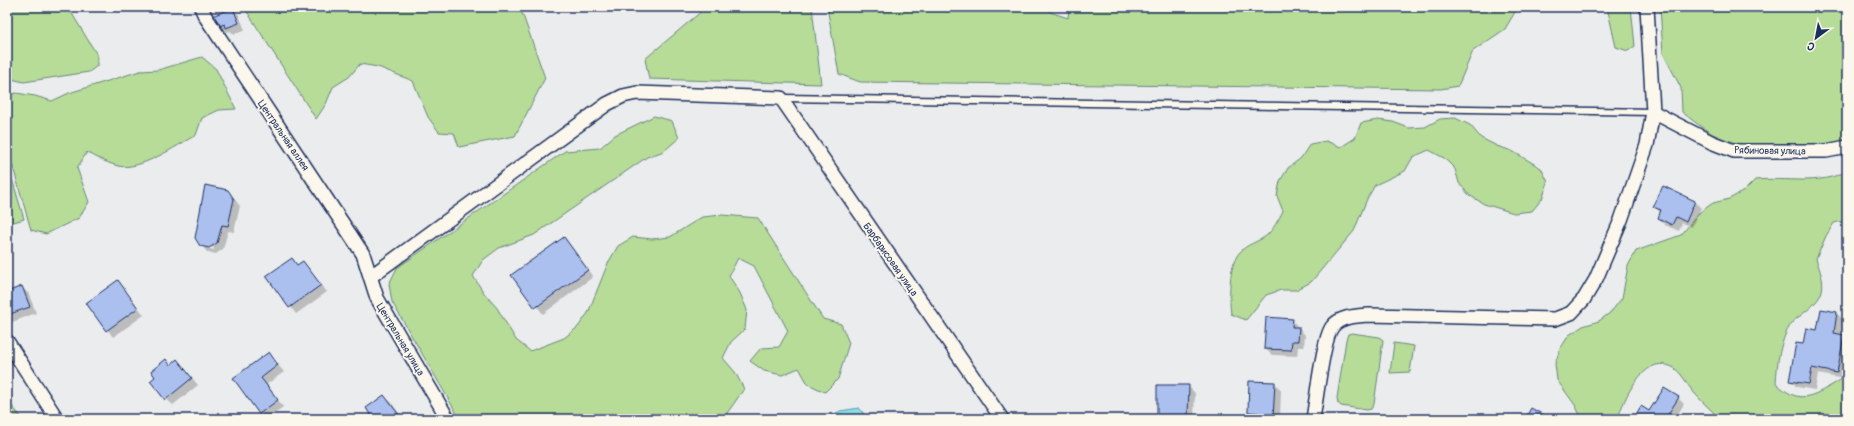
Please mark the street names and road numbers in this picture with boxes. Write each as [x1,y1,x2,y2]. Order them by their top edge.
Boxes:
street label: Центральная аллея [255,98,311,173]
street label: Рябиновая улица [1734,144,1806,158]
street label: Барбарисовая улица [860,221,920,299]
street label: Центральная улица [374,301,427,378]

